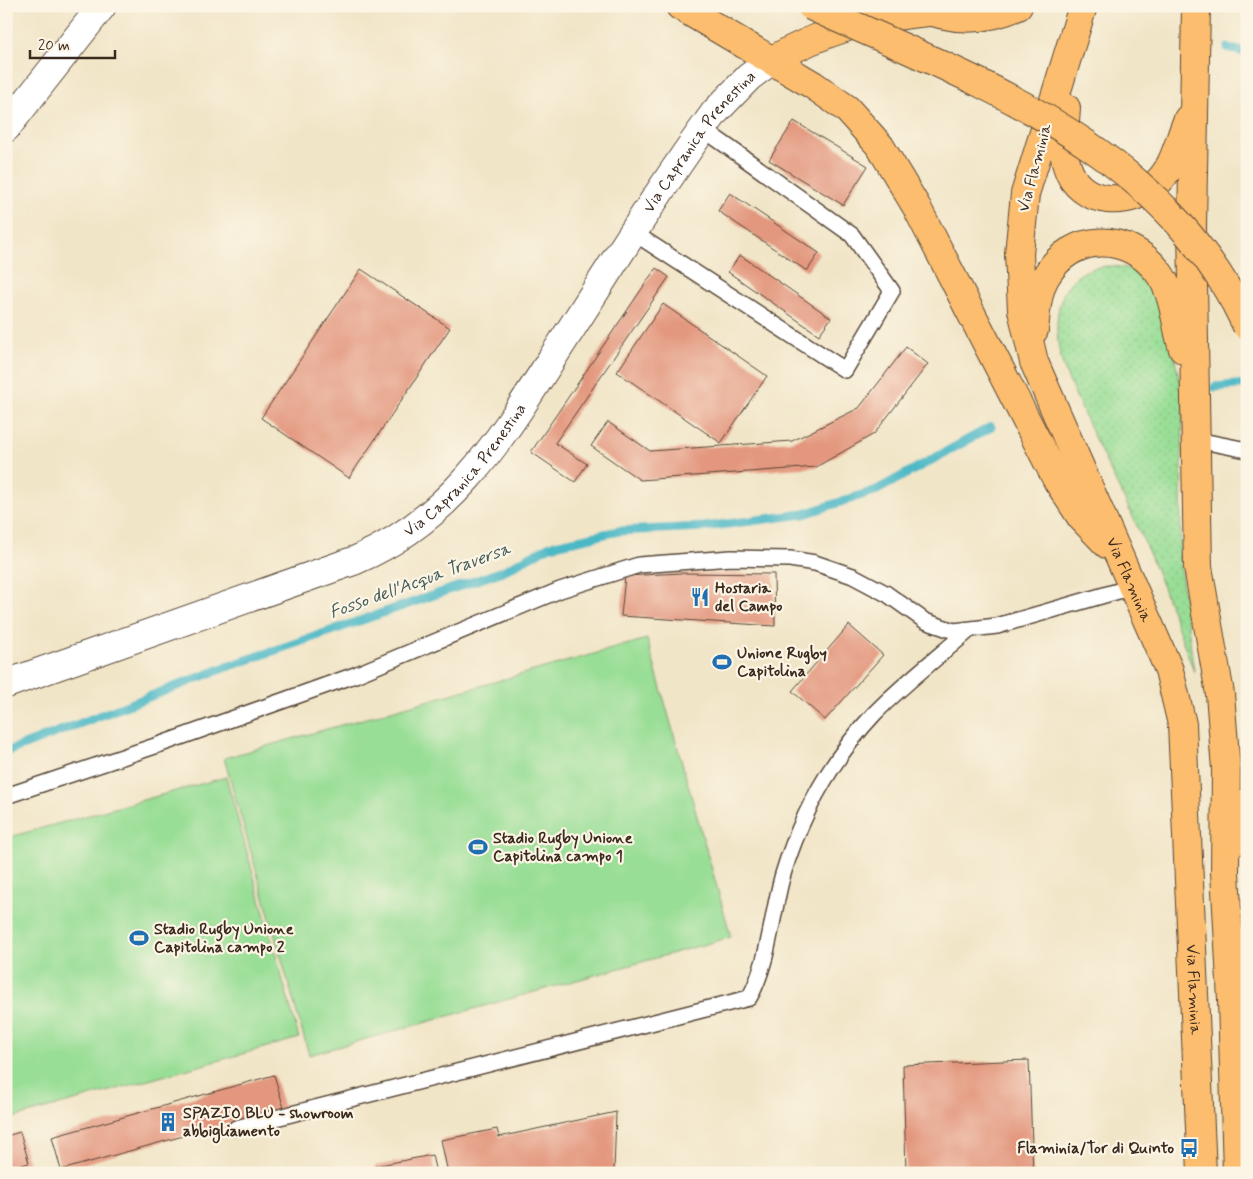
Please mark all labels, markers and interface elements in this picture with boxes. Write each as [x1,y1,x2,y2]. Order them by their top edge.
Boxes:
scale bar [30,28,115,60]
text: 20 m [38,36,70,56]
street label: Via Capranica Prenestina [638,65,760,217]
street label: Via Flaminia [1013,121,1057,214]
street label: Via Capranica Prenestina [399,399,531,542]
street label: Via Flaminia [1102,534,1157,626]
water label: Fosso dell'Acqua Traversa [326,537,515,625]
place label: Hostaria del Campo [715,578,782,617]
restaurant icon: Hostaria del Campo [689,586,711,608]
place label: Unione Rugby Capitolina [737,643,827,682]
sports icon: Unione Rugby Capitolina [711,651,733,673]
place label: Stadio Rugby Unione Capitolina campo 1 [493,828,633,867]
sports icon: Stadio Rugby Unione Capitolina campo 1 [467,836,489,858]
place label: Stadio Rugby Unione Capitolina campo 2 [154,919,294,958]
sports icon: Stadio Rugby Unione Capitolina campo 2 [128,927,150,949]
street label: Via Flaminia [1181,944,1206,1036]
place label: SPAZIO BLU - showroom abbigliamento [183,1103,354,1144]
building icon: SPAZIO BLU - showroom abbigliamento [157,1111,179,1133]
bus stop icon: Flaminia/Tor di Quinto [1178,1137,1200,1159]
place label: Flaminia/Tor di Quinto [1017,1138,1174,1159]

